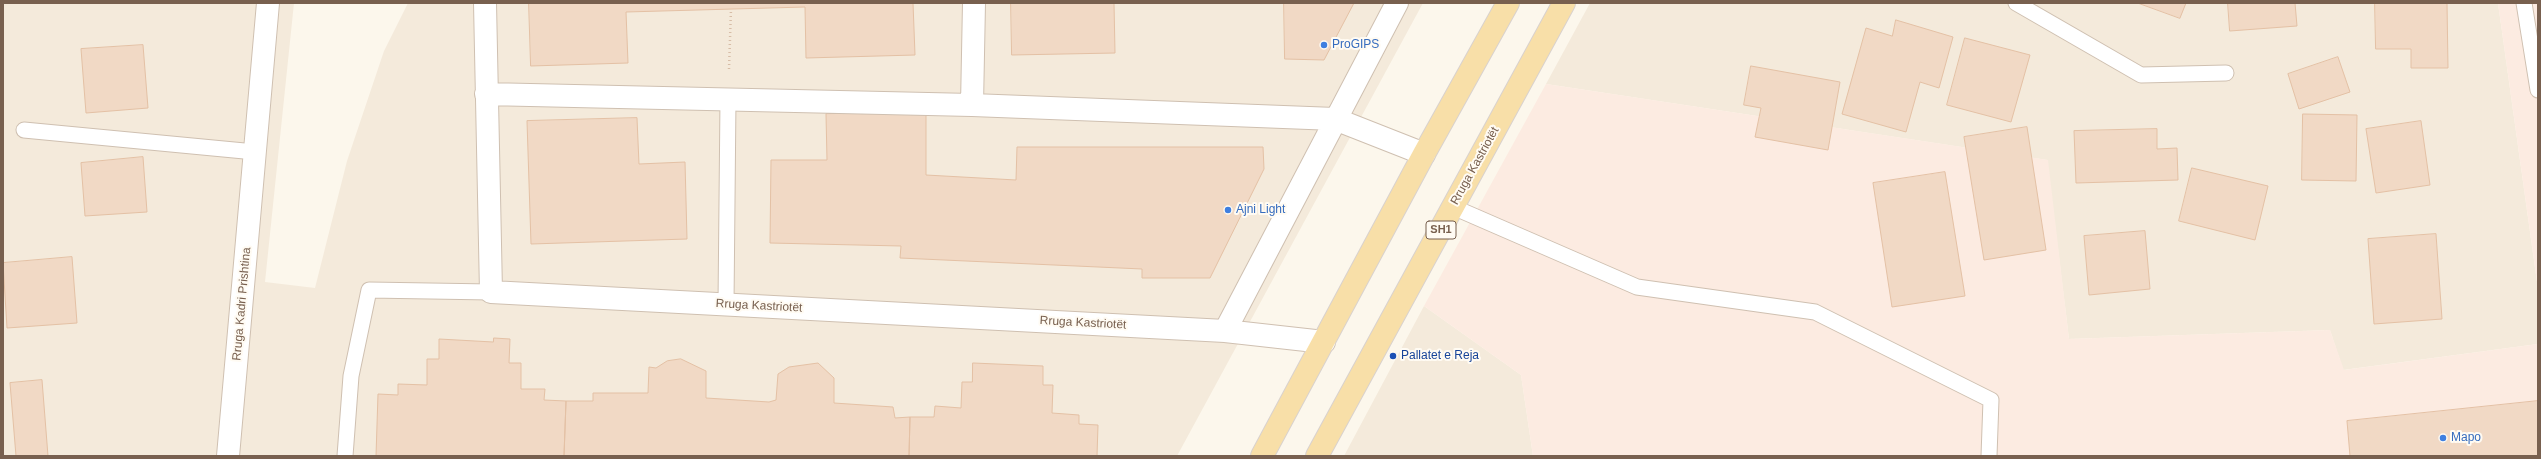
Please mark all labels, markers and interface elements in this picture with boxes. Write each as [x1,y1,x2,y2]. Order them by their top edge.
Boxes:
place label: ProGIPS [1332,38,1379,52]
marker: ProGIPS [1319,40,1329,50]
street label: Rruga Kastriotët [1448,125,1502,207]
place label: Ajni Light [1236,203,1285,217]
marker: Ajni Light [1223,205,1233,215]
road number: SH1 [1426,221,1456,239]
street label: Rruga Kadri Prishtina [230,247,254,361]
street label: Rruga Kastriotët [715,297,803,315]
street label: Rruga Kastriotët [1039,314,1127,332]
place label: Pallatet e Reja [1401,349,1479,363]
marker: Pallatet e Reja [1388,351,1398,361]
place label: Mapo [2451,431,2481,445]
marker: Mapo [2438,433,2448,443]

